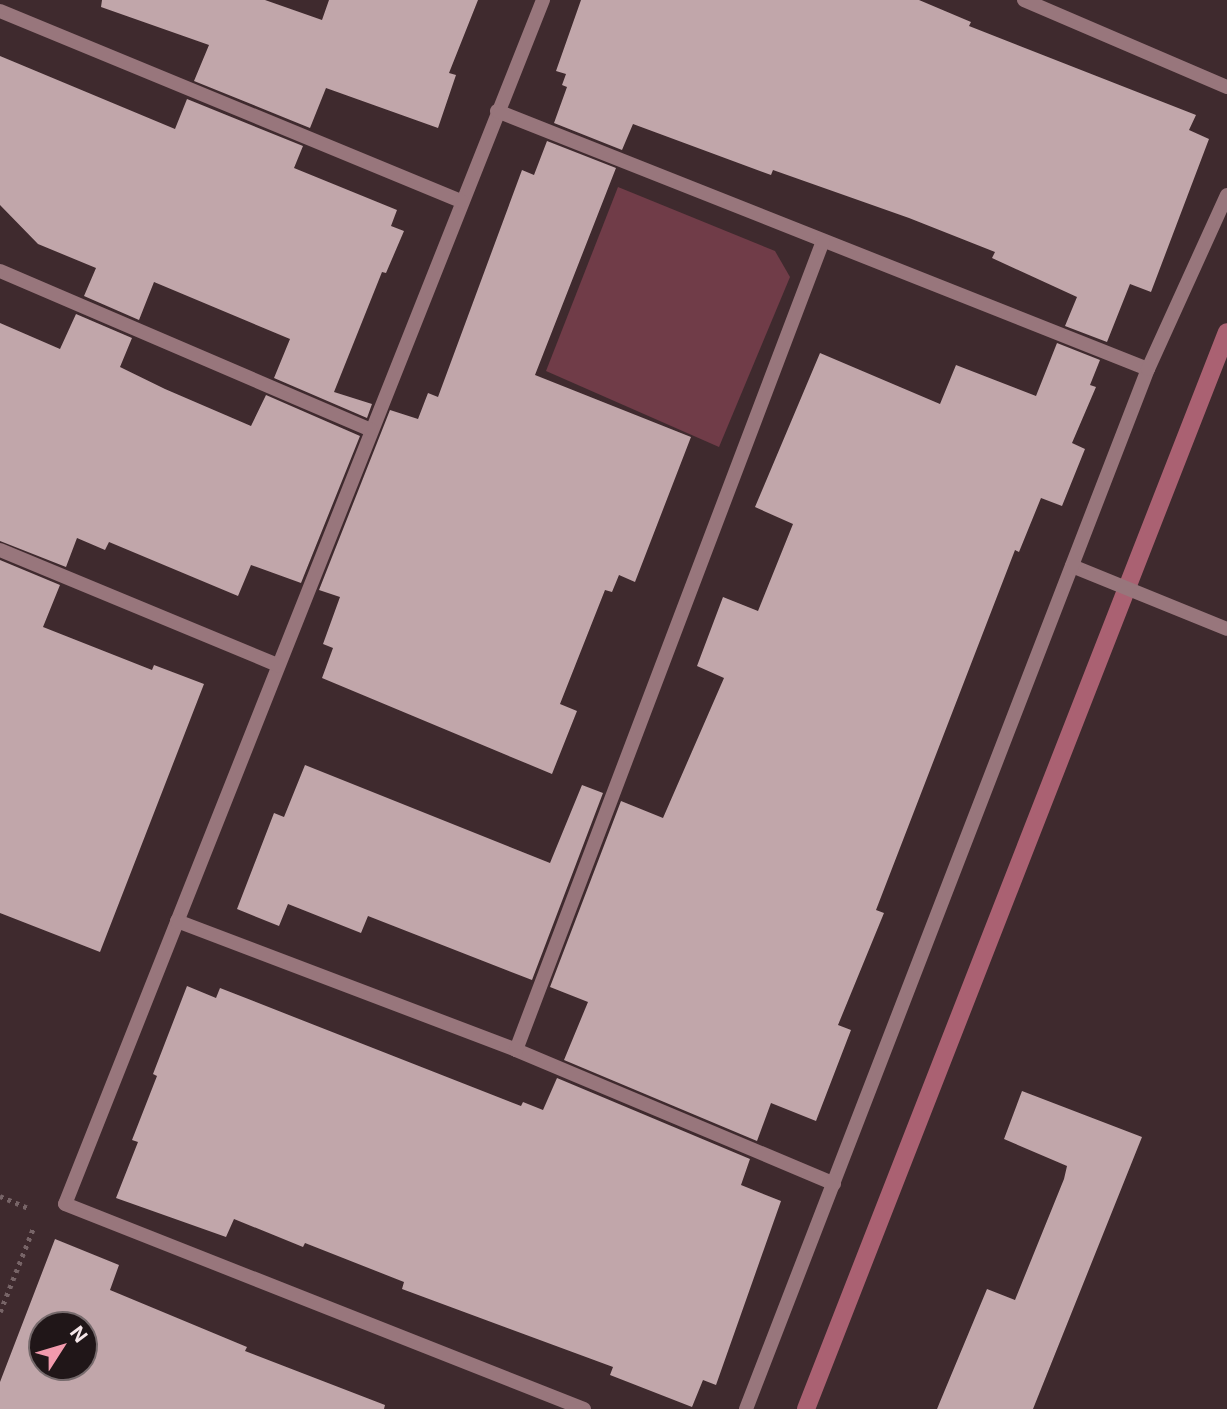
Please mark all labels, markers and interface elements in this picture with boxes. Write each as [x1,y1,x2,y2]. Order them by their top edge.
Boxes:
north arrow [28,1311,98,1381]
text: N [65,1322,92,1347]

